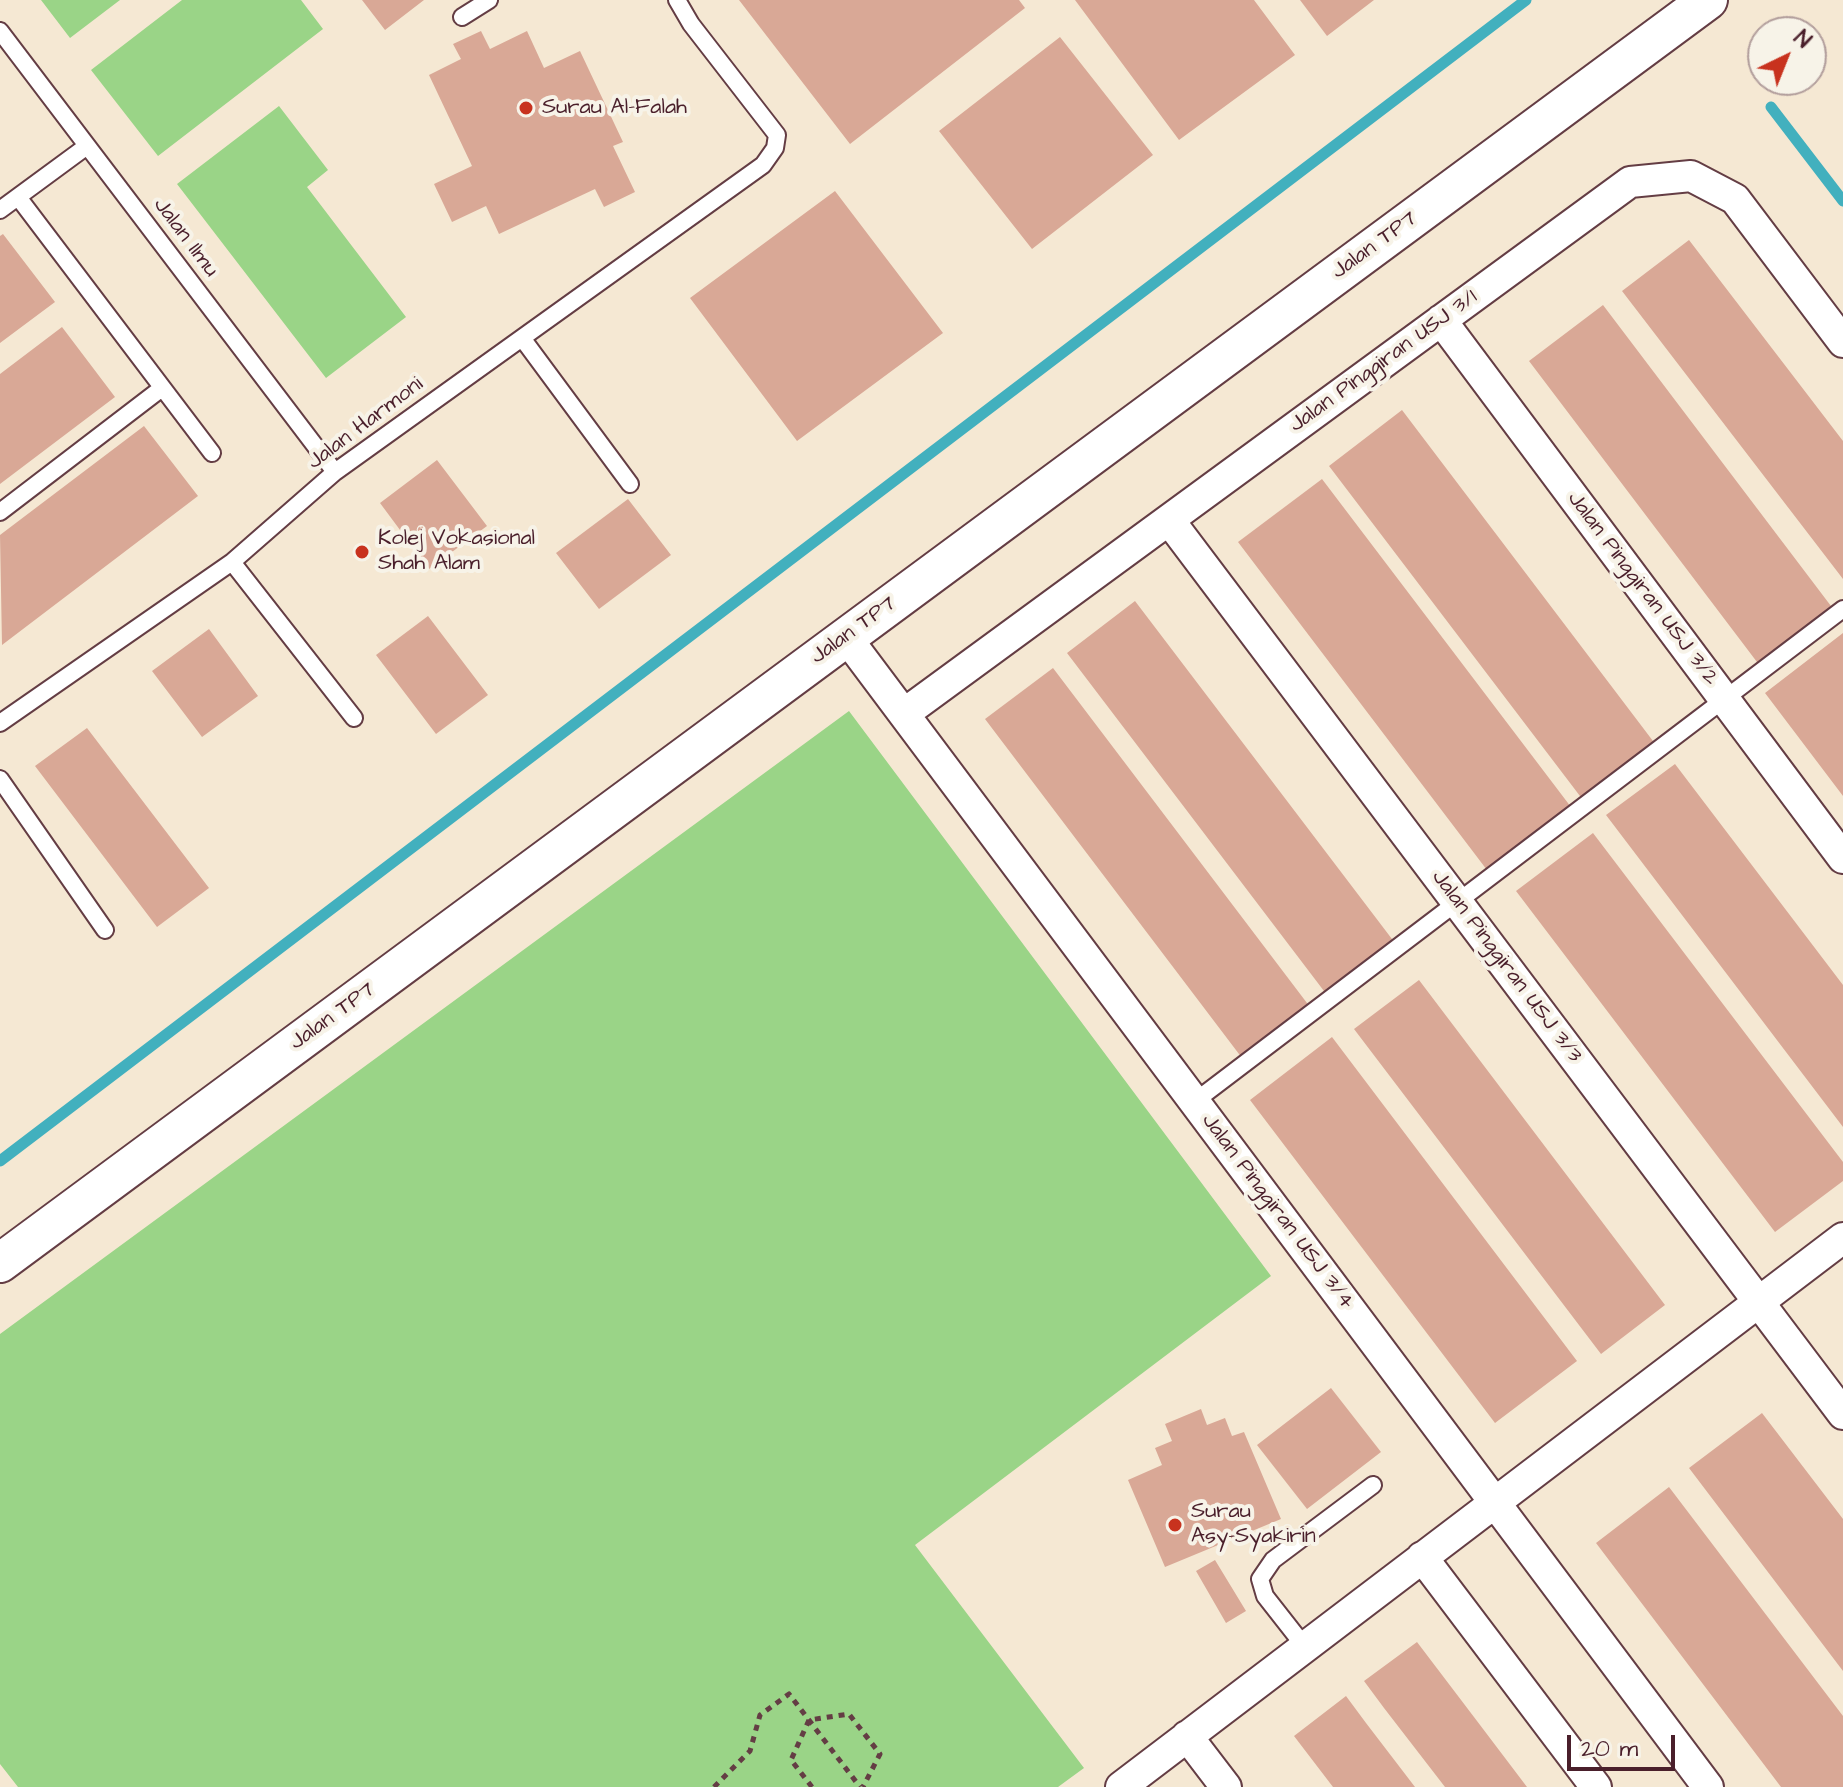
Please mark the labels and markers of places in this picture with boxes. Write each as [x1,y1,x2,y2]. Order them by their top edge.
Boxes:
place label: Surau Al-Falah [542,95,687,121]
marker: Surau Al-Falah [517,99,535,117]
place label: Kolej Vokasional Shah Alam [378,526,535,578]
marker: Kolej Vokasional Shah Alam [353,543,371,561]
place label: Surau Asy-Syakirin [1191,1499,1316,1550]
marker: Surau Asy-Syakirin [1166,1516,1184,1534]

